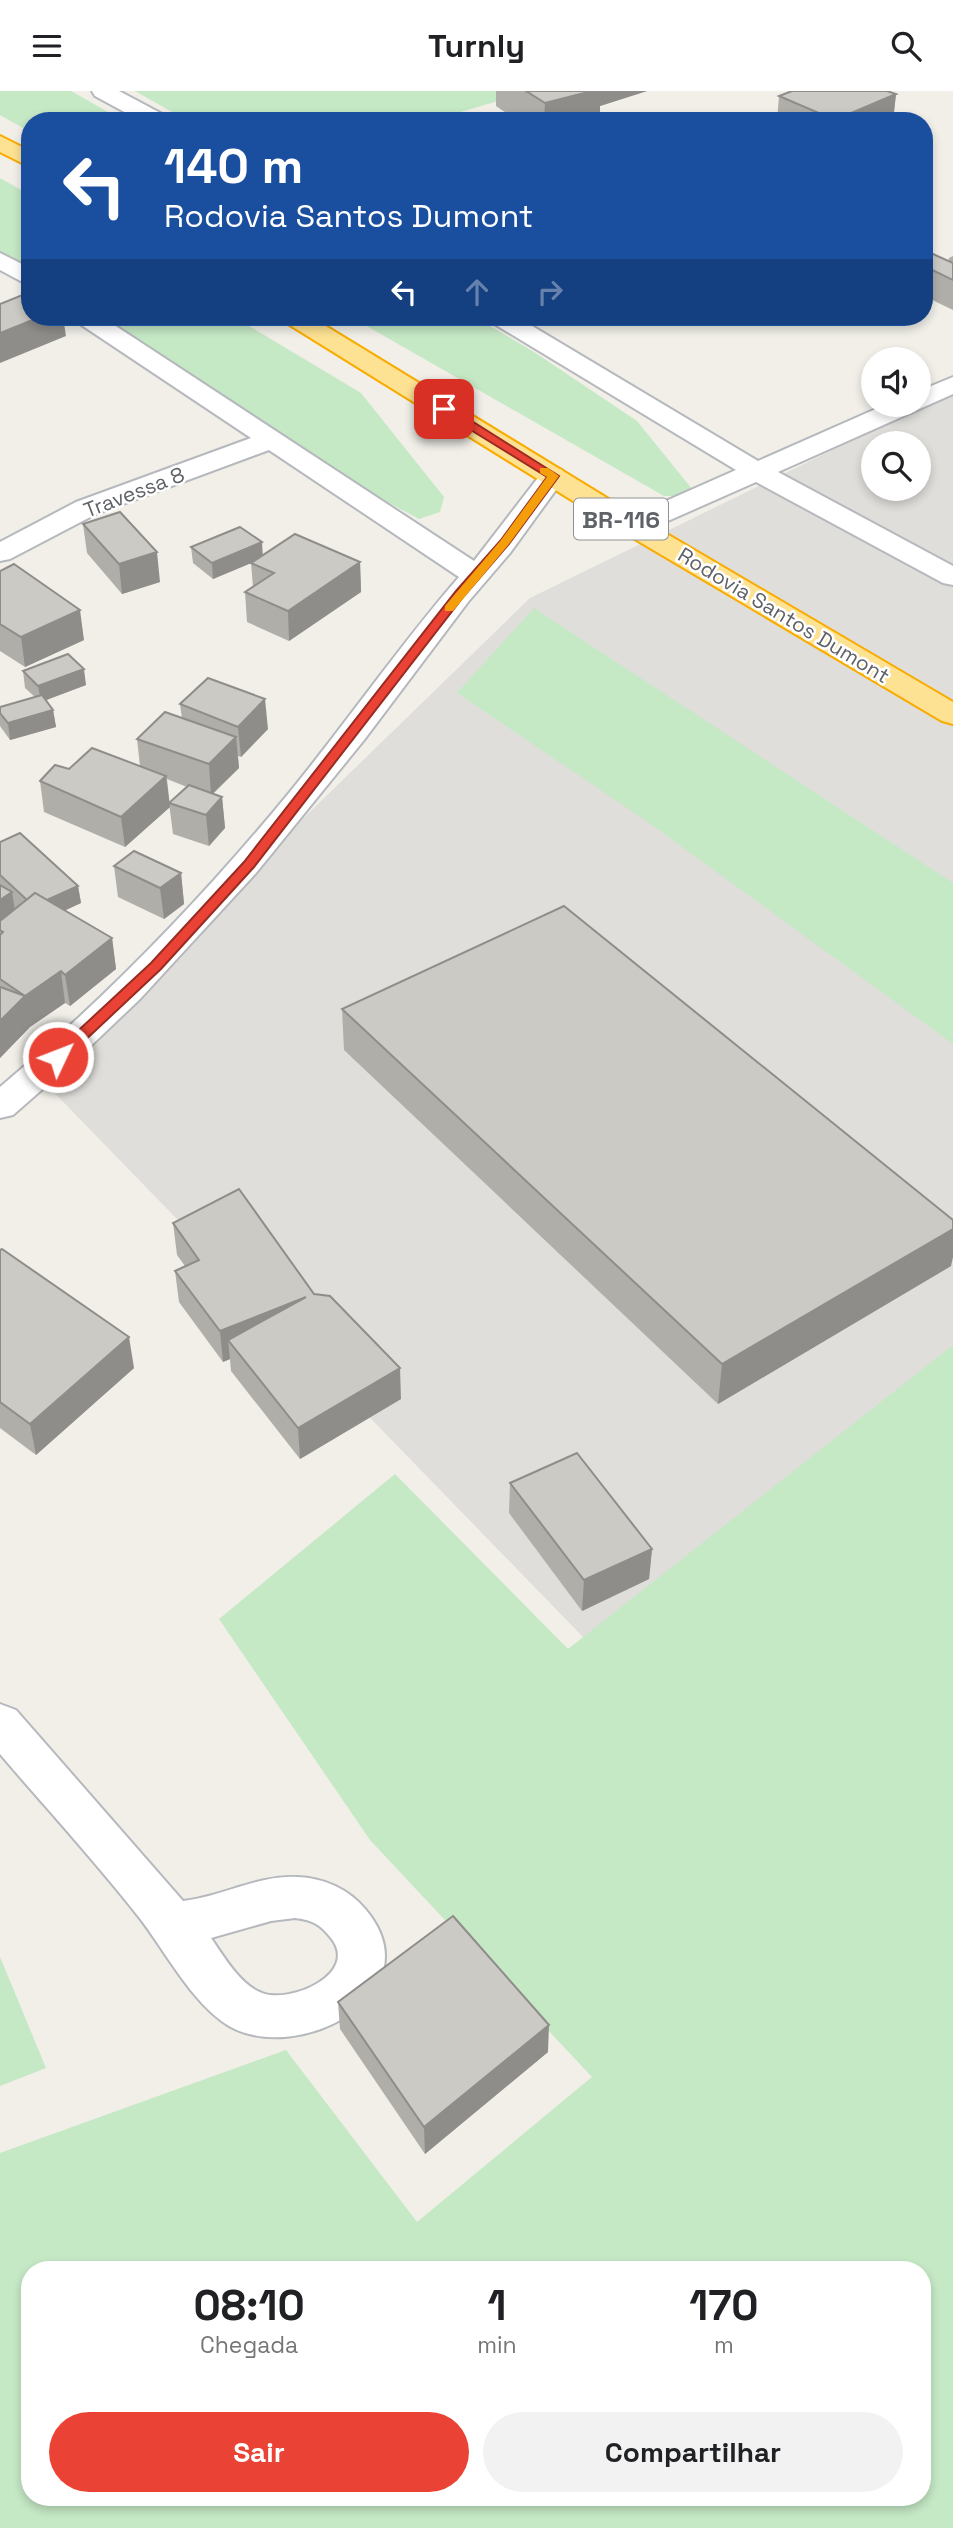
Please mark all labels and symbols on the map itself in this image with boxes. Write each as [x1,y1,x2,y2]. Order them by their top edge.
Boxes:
pin [414,379,474,439]
street label: Travessa 8 [80,460,188,524]
road number: BR-116 [574,499,668,539]
street label: Rodovia Santos Dumont [673,541,895,689]
position arrow [21,1020,95,1094]

